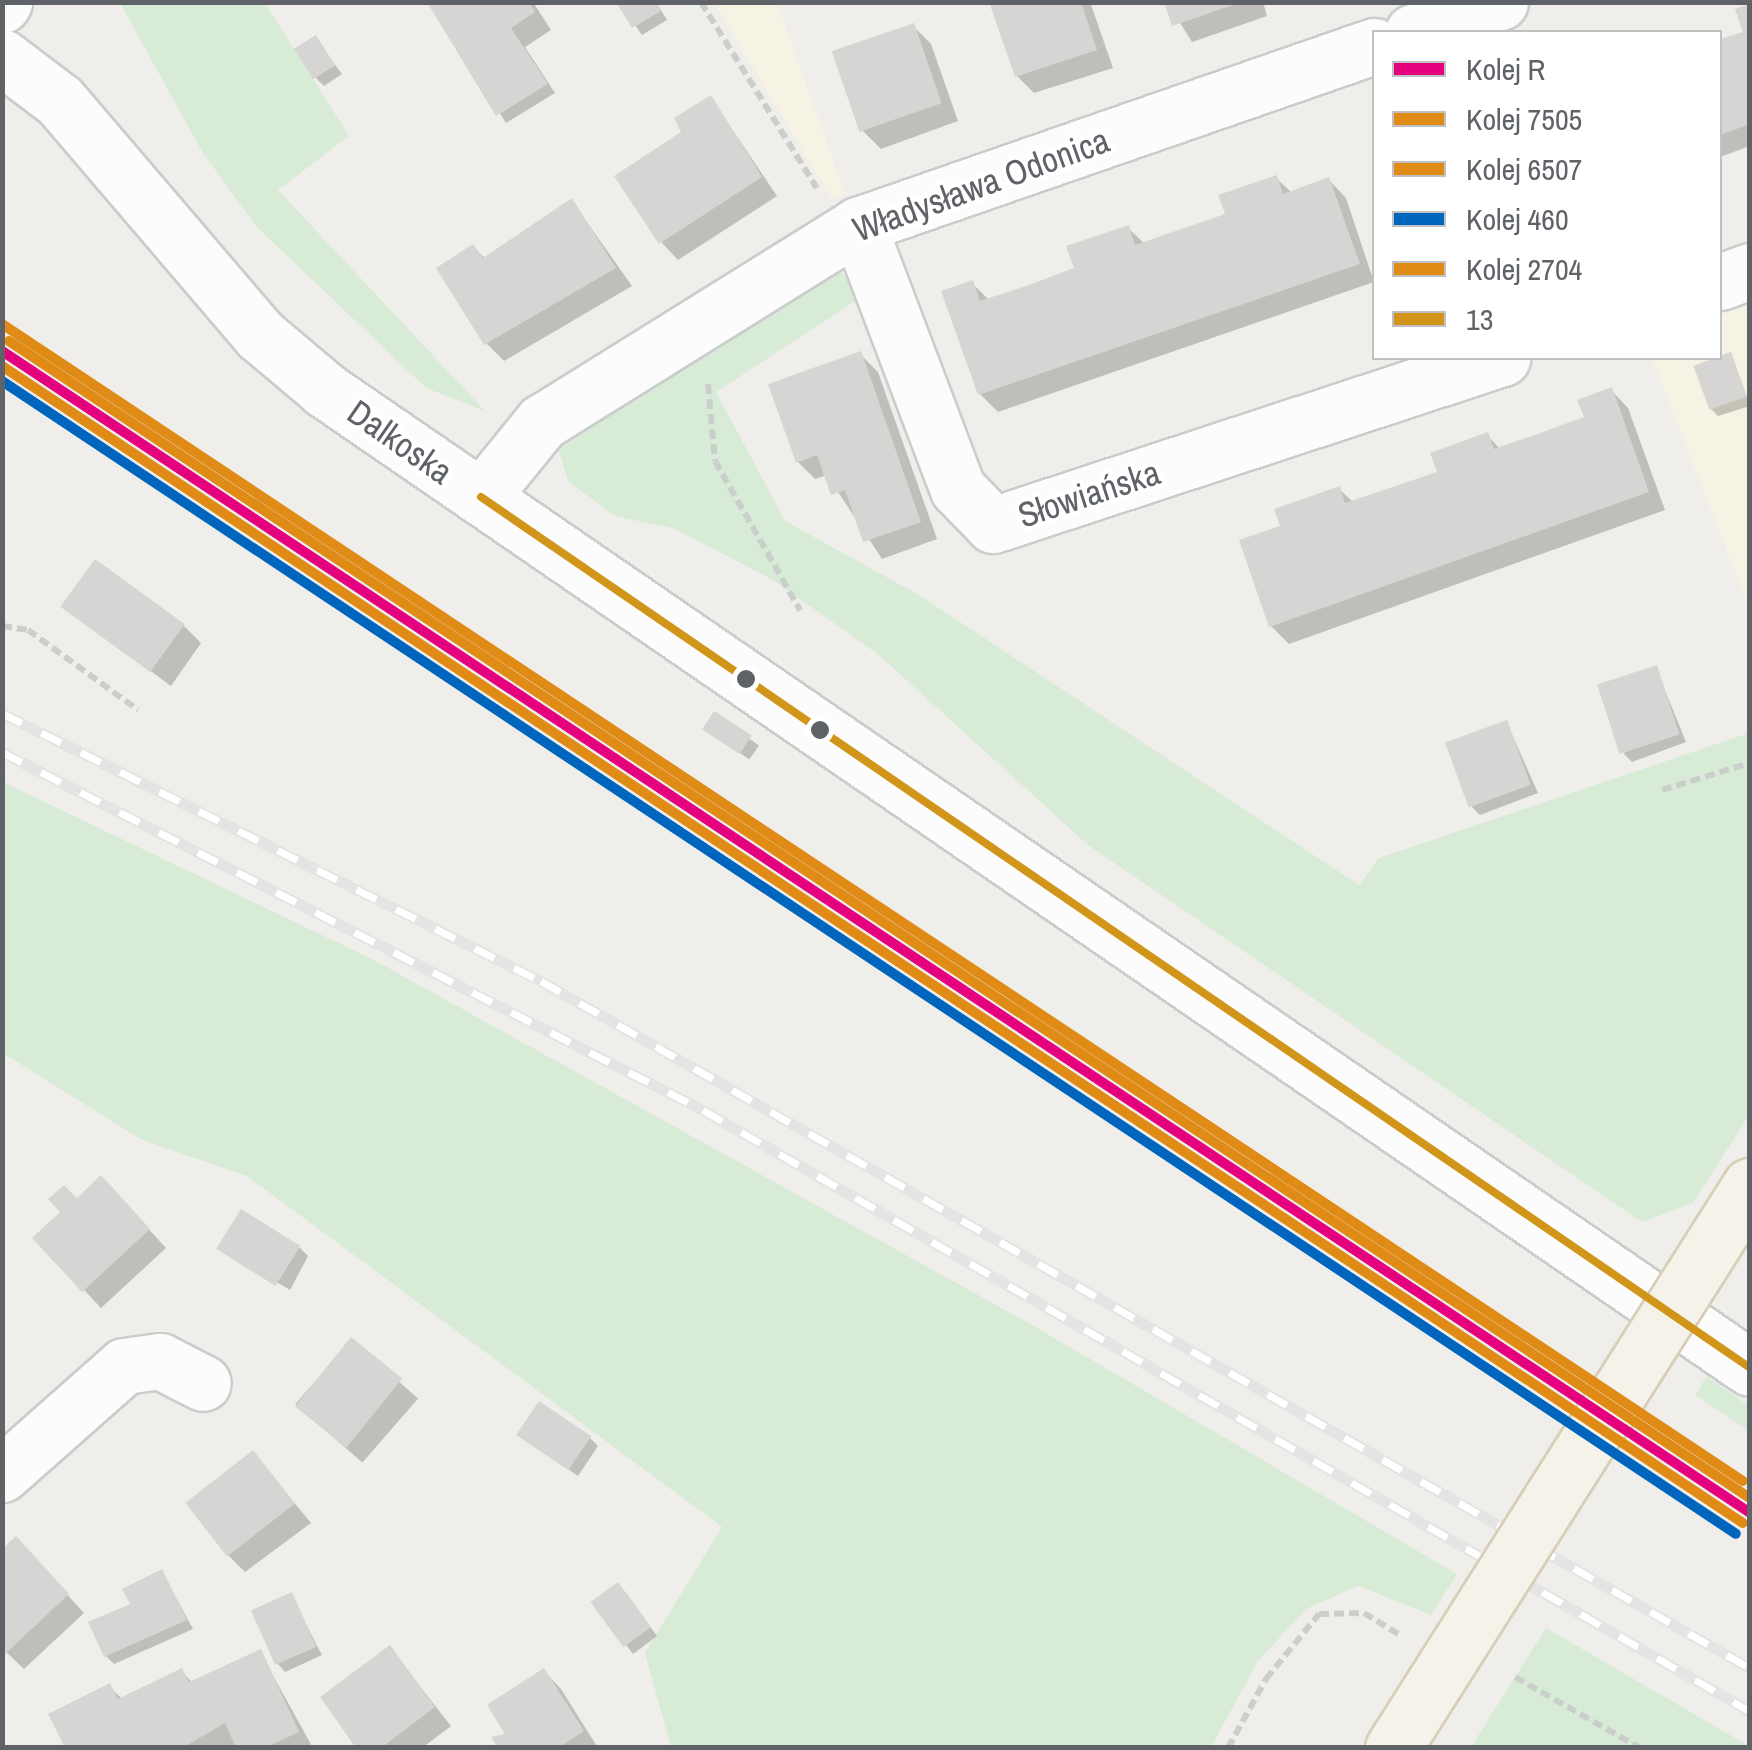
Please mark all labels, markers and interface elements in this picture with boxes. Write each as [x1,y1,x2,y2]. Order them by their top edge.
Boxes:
legend [1372,30,1722,360]
text: Kolej R [1466,49,1545,89]
text: Kolej 7505 [1466,99,1582,139]
street label: Władysława Odonica [847,119,1115,251]
text: Kolej 6507 [1466,149,1582,189]
text: Kolej 460 [1466,199,1569,239]
text: Kolej 2704 [1466,249,1582,289]
text: 13 [1466,299,1493,339]
street label: Dalkoska [340,391,460,493]
street label: Słowiańska [1013,451,1165,537]
unlabelled marker [736,669,756,689]
unlabelled marker [810,720,830,740]

